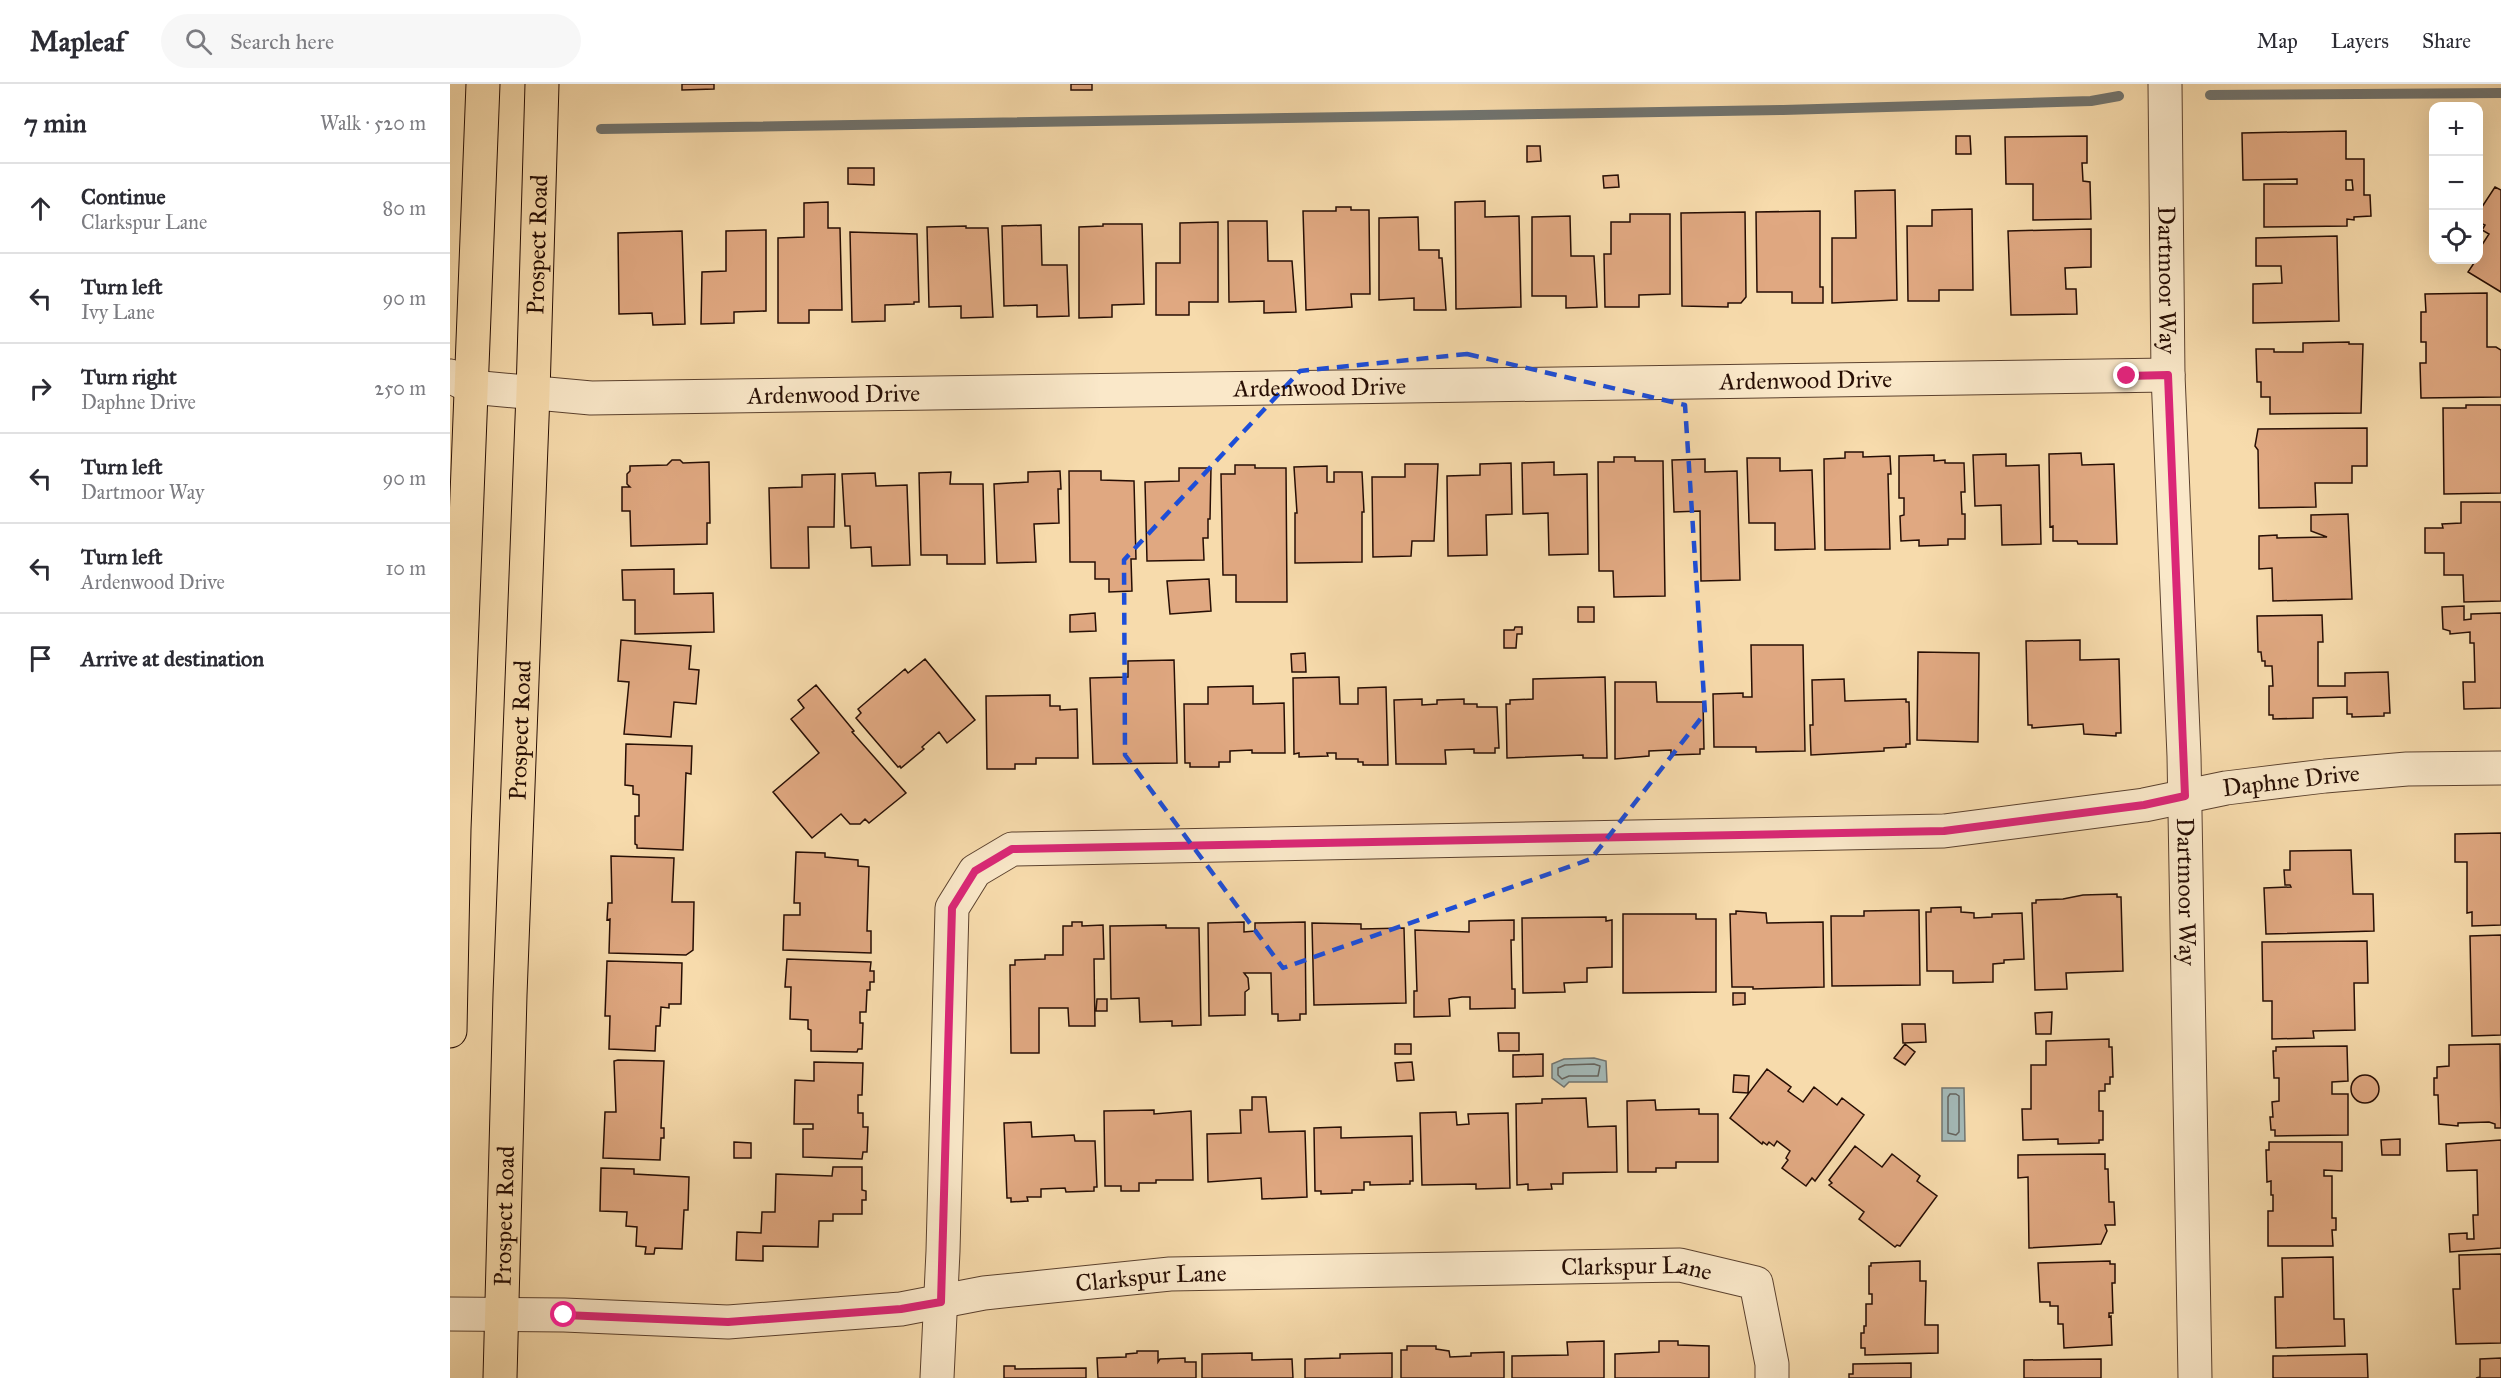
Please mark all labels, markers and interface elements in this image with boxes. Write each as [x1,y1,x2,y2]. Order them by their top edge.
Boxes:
search box [161,14,581,68]
text: Mapleaf [30,24,125,59]
icon: search [182,25,215,58]
text: Search here [230,28,334,55]
text: Map [2257,28,2298,54]
text: Layers [2331,28,2389,54]
text: Share [2422,28,2471,54]
map controls [2429,102,2483,264]
button: + [2429,102,2483,156]
text: 7 min [24,107,87,139]
text: Walk · 520 m [320,111,426,135]
button: − [2429,156,2483,210]
street label: Prospect Road [520,174,554,315]
text: Continue [81,183,166,210]
icon: ahead [24,192,57,225]
text: 80 m [383,196,426,220]
street label: Dartmoor Way [2151,206,2183,355]
text: Clarkspur Lane [81,210,207,234]
button: locate [2429,210,2483,264]
text: Turn left [81,273,163,300]
icon: left [24,282,57,315]
text: 90 m [383,286,426,310]
text: Ivy Lane [81,300,155,324]
route end [2113,362,2139,388]
text: Turn right [81,363,177,390]
street label: Ardenwood Drive [1718,364,1892,397]
street label: Ardenwood Drive [1232,371,1406,404]
icon: right [24,372,57,405]
text: 250 m [374,376,426,400]
street label: Ardenwood Drive [746,378,920,411]
text: Daphne Drive [81,390,196,414]
text: Turn left [81,453,163,480]
icon: left [24,462,57,495]
text: 90 m [383,466,426,490]
text: Dartmoor Way [81,480,204,504]
text: Turn left [81,543,163,570]
icon: left [24,552,57,585]
text: 10 m [385,556,426,580]
text: Ardenwood Drive [81,570,225,594]
icon: arrive [24,642,57,675]
text: Arrive at destination [81,645,264,672]
street label: Prospect Road [502,660,538,801]
street label: Daphne Drive [2221,758,2361,803]
street label: Dartmoor Way [2170,817,2203,967]
street label: Prospect Road [487,1145,521,1287]
street label: Clarkspur Lane [1561,1250,1715,1287]
street label: Clarkspur Lane [1074,1258,1227,1299]
route start [550,1301,576,1327]

